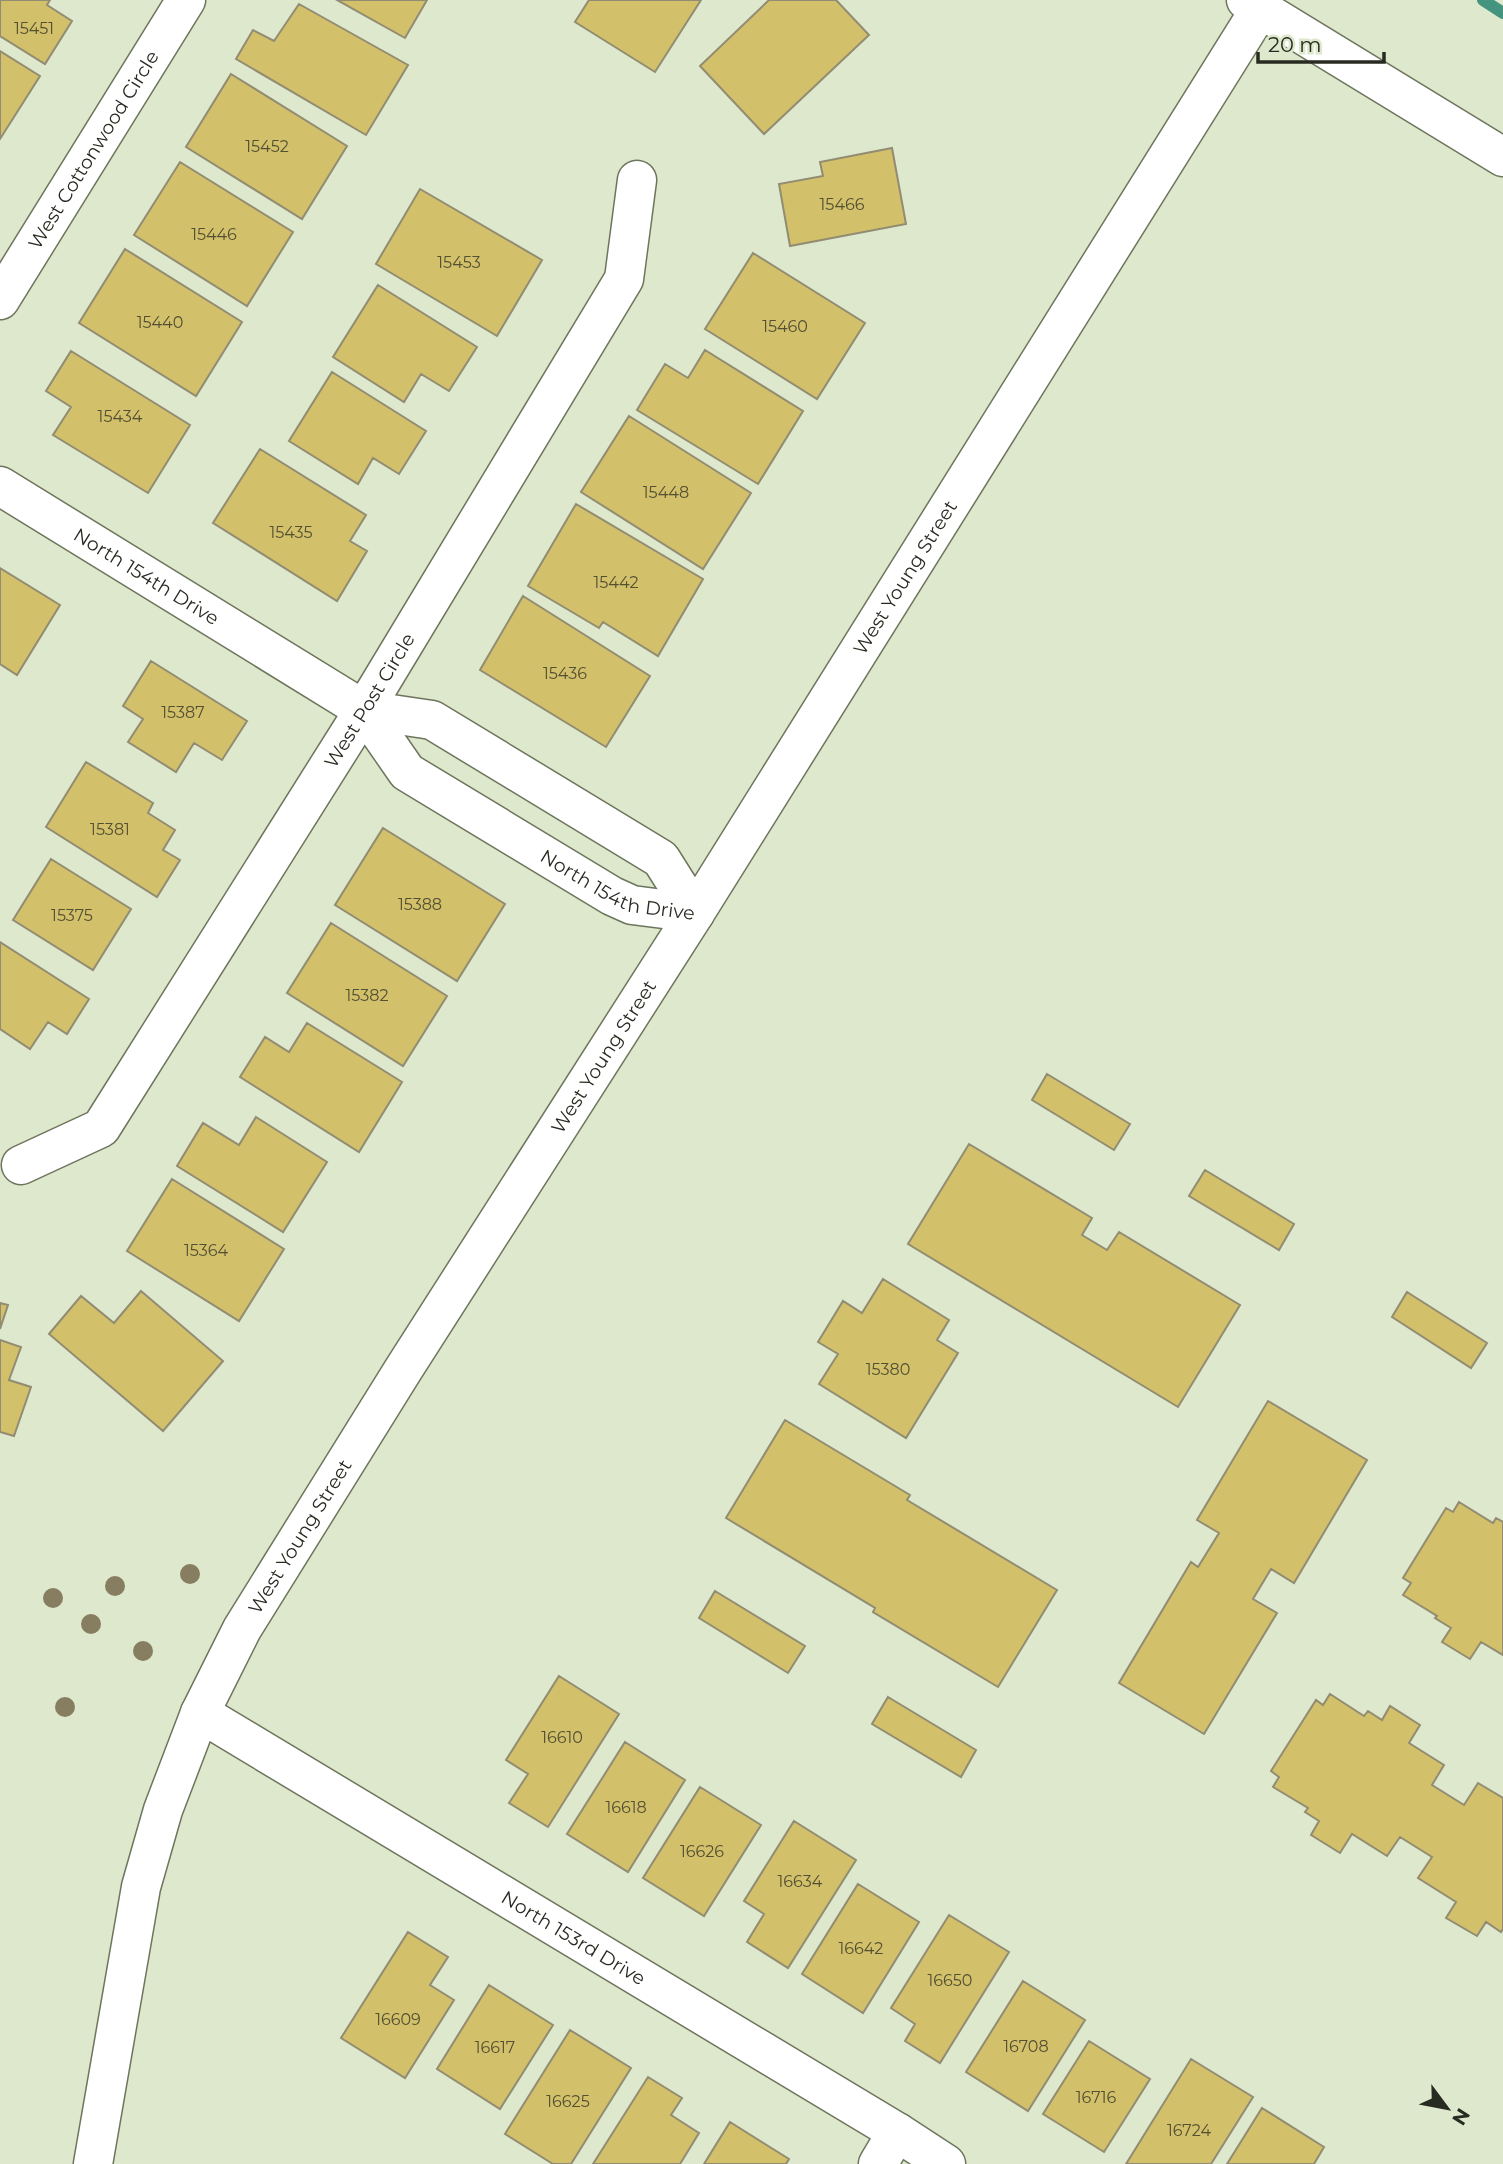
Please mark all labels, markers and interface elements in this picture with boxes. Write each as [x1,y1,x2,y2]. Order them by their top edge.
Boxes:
house number: 15451 [14,19,54,38]
scale bar [1258,21,1384,65]
text: 20 m [1268,32,1322,57]
street label: West Cottonwood Circle [23,46,163,253]
house number: 15452 [245,137,289,156]
house number: 15466 [820,195,865,214]
house number: 15446 [191,225,237,244]
house number: 15453 [437,253,481,272]
house number: 15440 [137,313,183,332]
house number: 15460 [762,317,808,336]
house number: 15434 [98,407,143,426]
house number: 15448 [643,483,689,502]
street label: West Young Street [848,496,962,659]
street label: North 154th Drive [70,523,223,630]
house number: 15435 [269,523,313,542]
house number: 15442 [593,573,639,592]
street label: West Post Circle [319,629,419,772]
house number: 15436 [543,664,587,683]
house number: 15387 [161,703,205,722]
house number: 15381 [90,820,130,839]
street label: North 154th Drive [537,844,696,924]
house number: 15388 [398,895,442,914]
house number: 15375 [51,906,93,925]
street label: West Young Street [546,975,661,1137]
house number: 15382 [345,986,389,1005]
house number: 15364 [184,1241,228,1260]
house number: 15380 [866,1360,910,1379]
street label: West Young Street [243,1455,356,1618]
house number: 16610 [541,1728,583,1747]
house number: 16618 [605,1798,647,1817]
house number: 16626 [680,1842,724,1861]
house number: 16634 [778,1872,823,1891]
street label: North 153rd Drive [497,1885,650,1990]
house number: 16642 [839,1939,883,1958]
house number: 16650 [928,1971,972,1990]
house number: 16609 [375,2010,421,2029]
house number: 16708 [1003,2037,1049,2056]
house number: 16617 [475,2038,515,2057]
north arrow [1412,2073,1482,2143]
house number: 16716 [1076,2088,1116,2107]
house number: 16625 [546,2092,590,2111]
text: N [1447,2104,1475,2129]
house number: 16724 [1167,2121,1211,2140]

